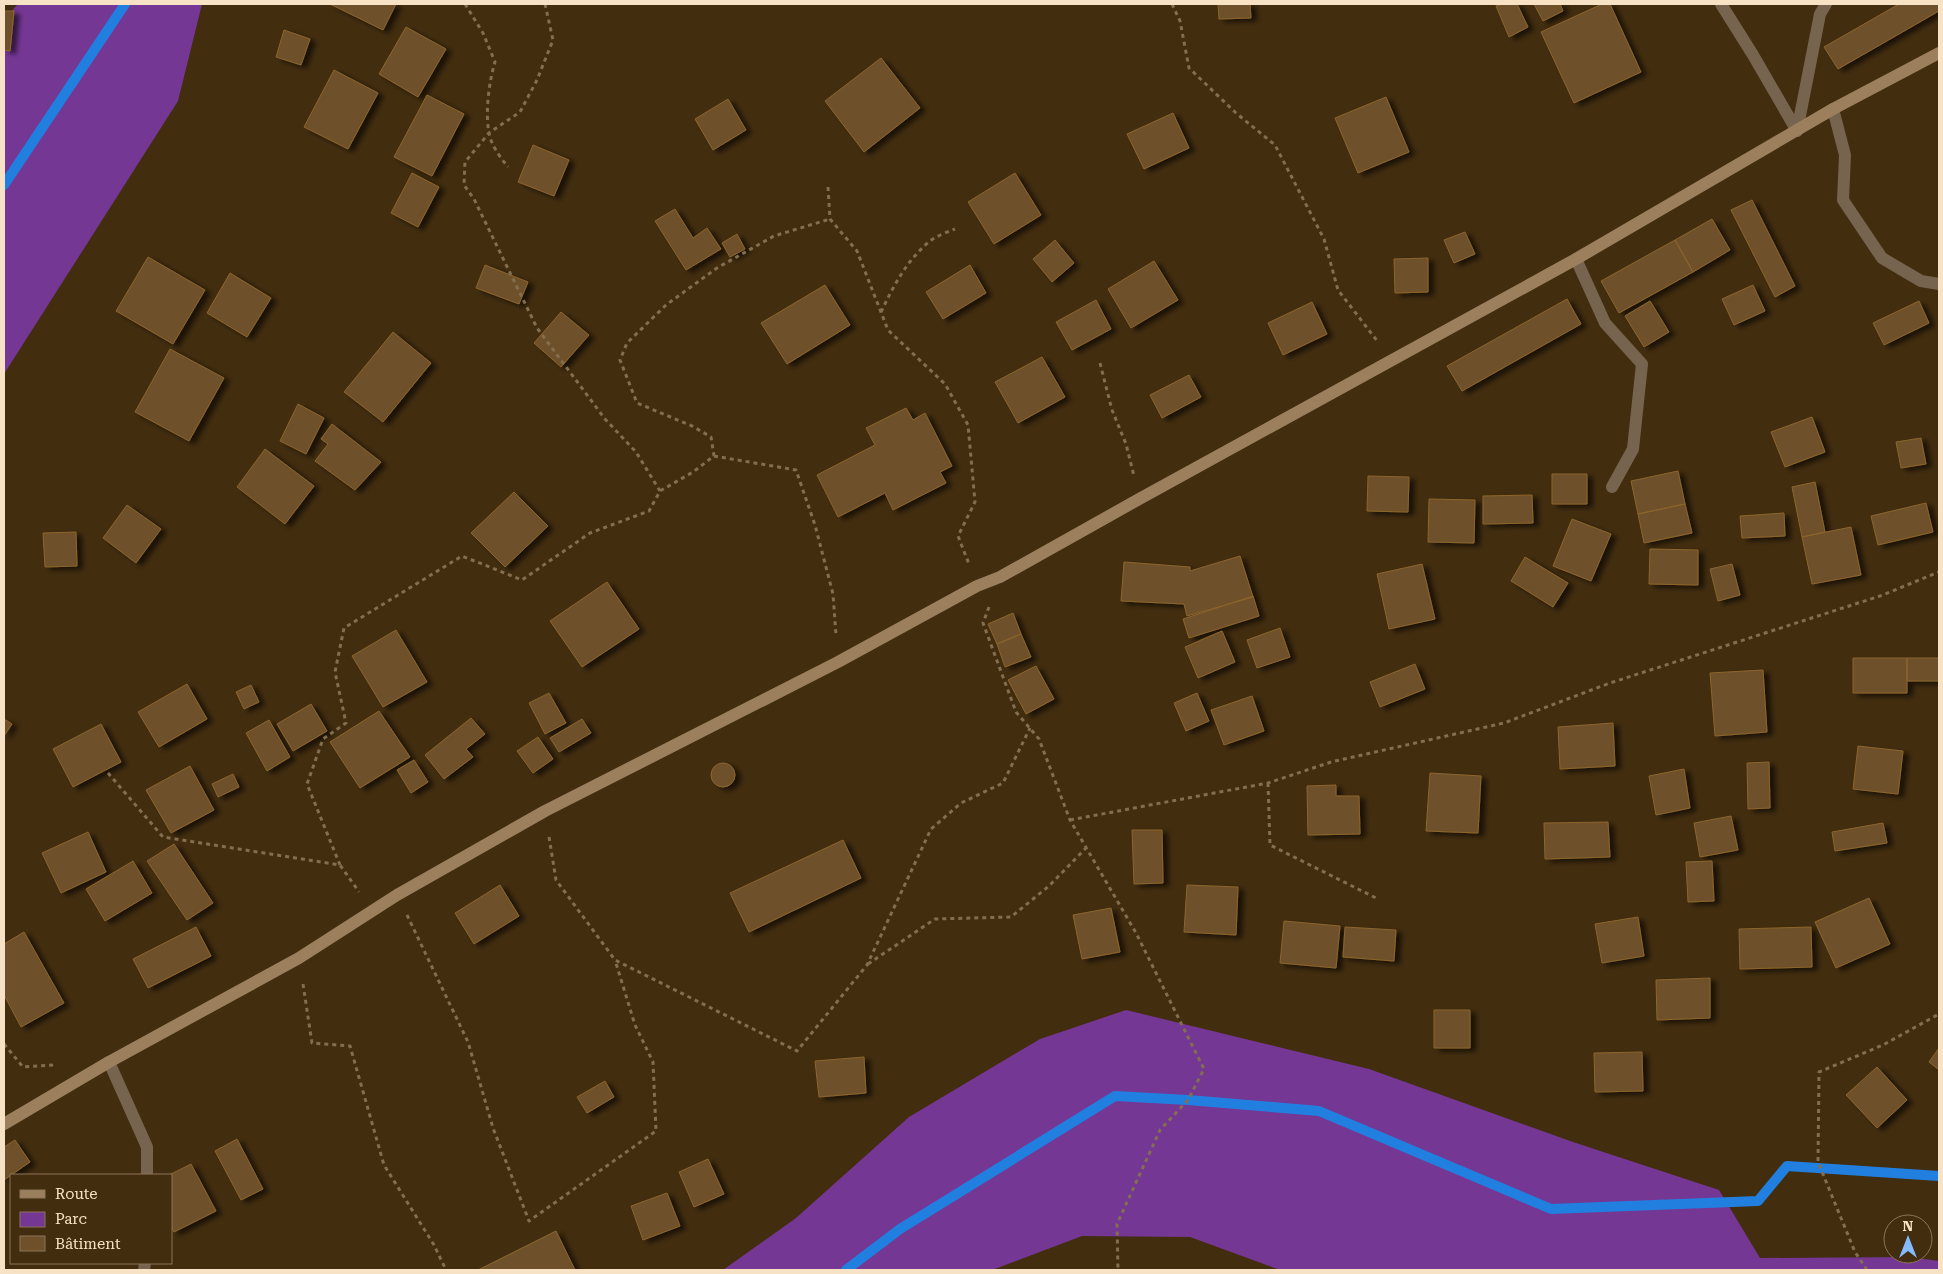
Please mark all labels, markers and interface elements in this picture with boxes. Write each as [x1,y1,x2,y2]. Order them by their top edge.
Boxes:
legend [10,1174,172,1264]
text: Route [55,1185,97,1203]
text: Parc [55,1210,87,1228]
north arrow [1883,1214,1933,1264]
text: N [1903,1218,1914,1234]
text: Bâtiment [55,1235,121,1253]

